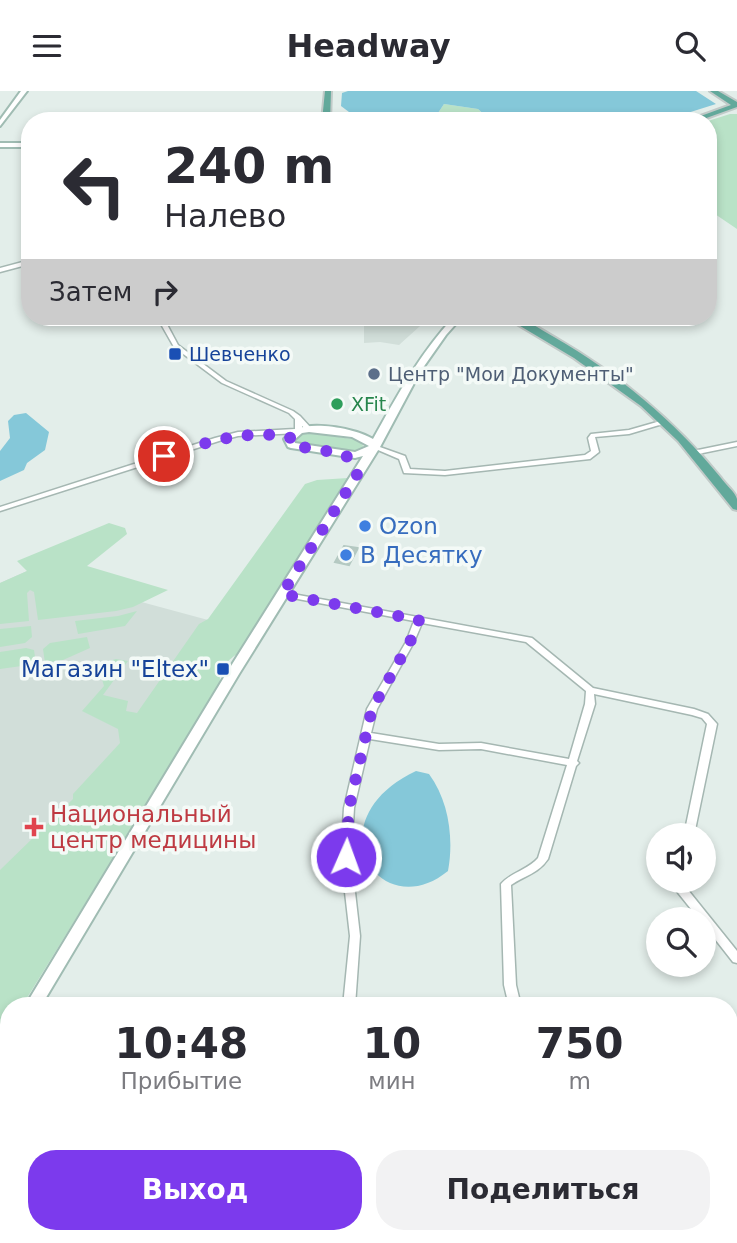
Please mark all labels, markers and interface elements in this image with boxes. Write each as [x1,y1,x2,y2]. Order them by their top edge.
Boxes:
icon: menu [28,27,66,65]
text: Headway [286,27,451,65]
icon: search [671,27,709,65]
text: 240 m [164,138,334,195]
icon: left [49,140,140,231]
text: Налево [164,197,286,235]
icon: right [146,273,184,311]
text: Затем [49,277,132,307]
place label: Шевченко [189,343,291,365]
marker: Шевченко [167,346,183,362]
place label: Центр "Мои Документы" [388,363,634,385]
marker: Центр "Мои Документы" [366,366,382,382]
place label: XFit [351,393,386,415]
marker: XFit [329,396,345,412]
pin [134,426,194,486]
icon: arrive [145,437,183,475]
place label: Ozon [379,513,438,539]
marker: Ozon [357,518,373,534]
place label: В Десятку [360,542,483,568]
marker: В Десятку [338,547,354,563]
place label: Магазин "Eltex" [21,656,209,682]
marker: Магазин "Eltex" [215,661,231,677]
place label: Национальный центр медицины [50,801,256,853]
marker: Национальный центр медицины [24,817,44,837]
position arrow [309,820,383,894]
map controls [646,823,716,977]
button: sound [646,823,716,893]
button: search [646,907,716,977]
text: 10:48 [115,1019,248,1068]
text: 10 [363,1019,421,1068]
text: 750 [536,1019,623,1068]
text: Прибытие [121,1068,242,1094]
text: мин [368,1068,416,1094]
text: m [568,1068,591,1094]
button: Выход [28,1150,362,1230]
button: Поделиться [376,1150,710,1230]

